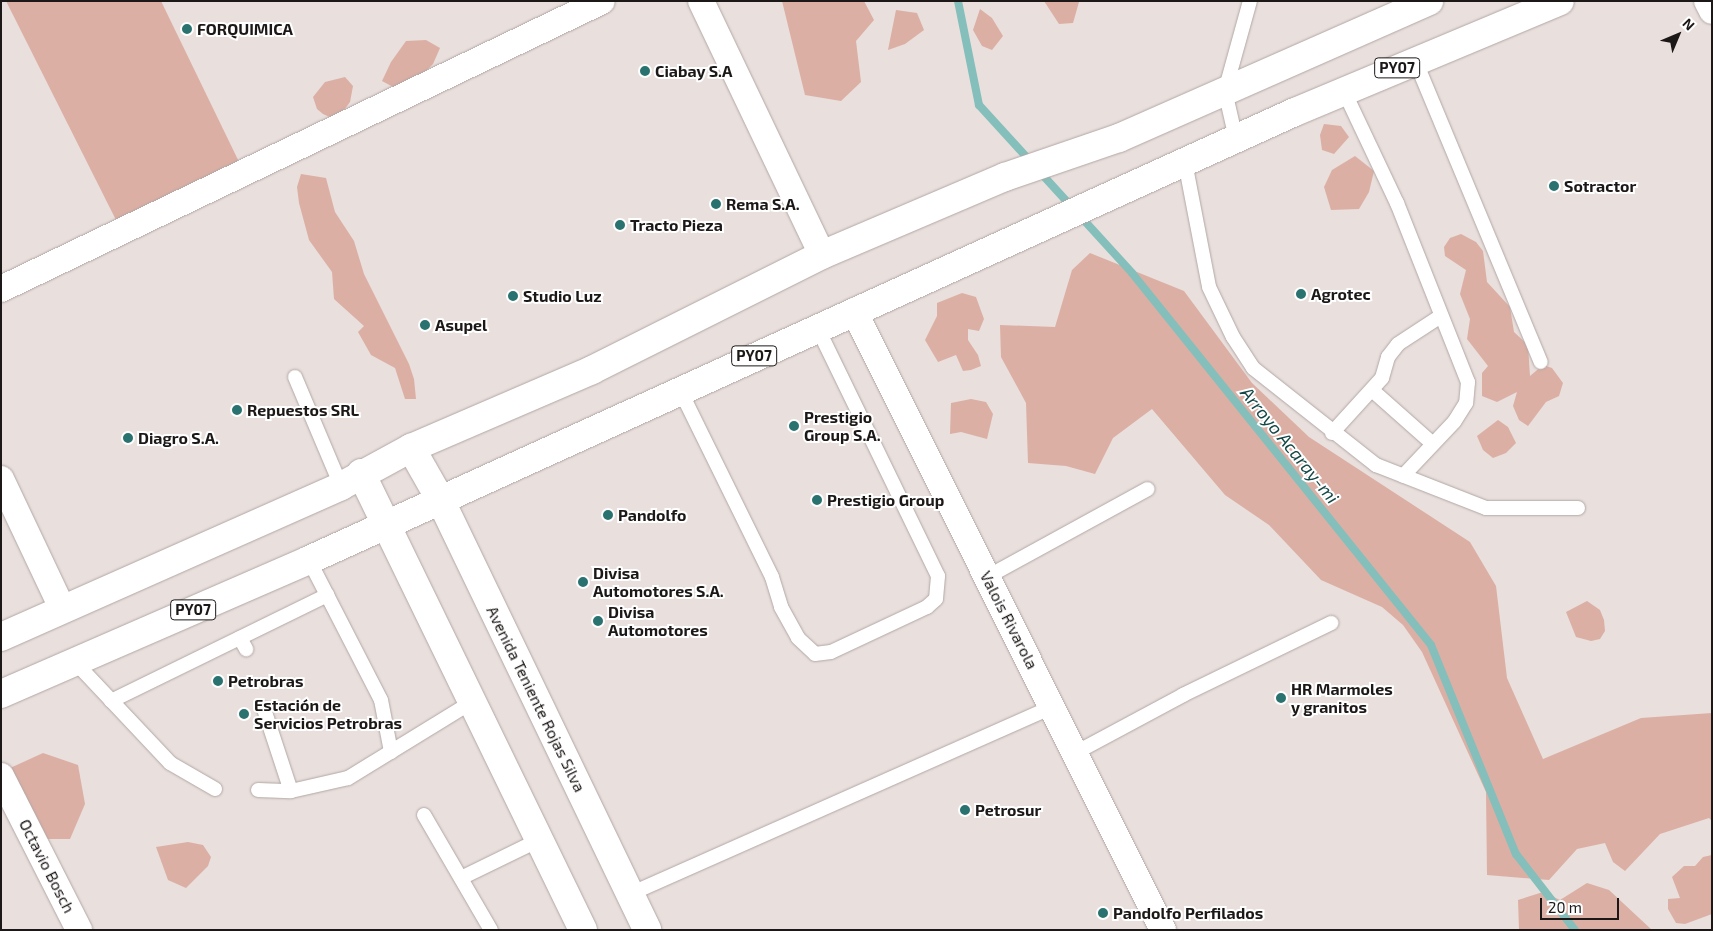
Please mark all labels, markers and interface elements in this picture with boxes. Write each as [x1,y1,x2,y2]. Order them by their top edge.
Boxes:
north arrow [1653,10,1703,60]
text: N [1679,14,1699,34]
place label: FORQUIMICA [197,19,293,39]
marker: FORQUIMICA [181,23,193,35]
road number: PY07 [1373,56,1421,80]
place label: Ciabay S.A [655,61,733,81]
marker: Ciabay S.A [639,65,651,77]
place label: Sotractor [1564,176,1636,196]
marker: Sotractor [1548,180,1560,192]
place label: Rema S.A. [726,194,800,214]
marker: Rema S.A. [710,198,722,210]
place label: Tracto Pieza [630,215,723,235]
marker: Tracto Pieza [614,219,626,231]
place label: Agrotec [1311,284,1371,304]
place label: Studio Luz [523,286,602,306]
marker: Agrotec [1295,288,1307,300]
marker: Studio Luz [507,290,519,302]
place label: Asupel [435,315,487,335]
marker: Asupel [419,319,431,331]
road number: PY07 [730,344,778,368]
water label: Arroyo Acaray-mi [1236,382,1344,508]
place label: Repuestos SRL [247,400,359,420]
marker: Repuestos SRL [231,404,243,416]
place label: Prestigio Group S.A. [804,407,881,445]
marker: Prestigio Group S.A. [788,420,800,432]
place label: Diagro S.A. [138,428,219,448]
marker: Diagro S.A. [122,432,134,444]
place label: Prestigio Group [827,490,944,510]
marker: Prestigio Group [811,494,823,506]
place label: Pandolfo [618,505,686,525]
marker: Pandolfo [602,509,614,521]
place label: Divisa Automotores S.A. [593,563,724,601]
street label: Valois Rivarola [976,568,1042,672]
marker: Divisa Automotores S.A. [577,576,589,588]
road number: PY07 [169,598,217,622]
place label: Divisa Automotores [608,602,708,640]
street label: Avenida Teniente Rojas Silva [482,603,590,795]
marker: Divisa Automotores [592,615,604,627]
place label: Petrobras [228,671,303,691]
marker: Petrobras [212,675,224,687]
place label: HR Marmoles y granitos [1291,679,1393,717]
marker: HR Marmoles y granitos [1275,692,1287,704]
place label: Estación de Servicios Petrobras [254,695,402,733]
marker: Estación de Servicios Petrobras [238,708,250,720]
place label: Petrosur [975,800,1041,820]
marker: Petrosur [959,804,971,816]
street label: Octavio Bosch [15,816,79,916]
scale bar [1543,888,1622,920]
text: 20 m [1548,898,1582,916]
place label: Pandolfo Perfilados [1113,903,1263,923]
marker: Pandolfo Perfilados [1097,907,1109,919]

